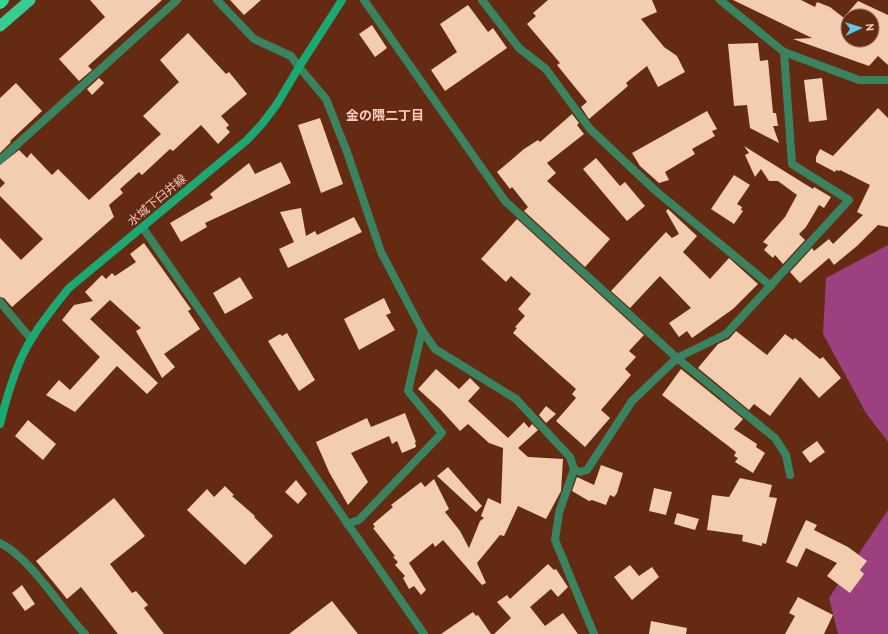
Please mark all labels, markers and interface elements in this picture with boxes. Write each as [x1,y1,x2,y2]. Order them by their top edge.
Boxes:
north arrow [840,8,880,48]
text: N [863,23,877,31]
district label: 金の隈二丁目 [346,107,424,124]
street label: 水城下臼井線 [124,171,189,229]

